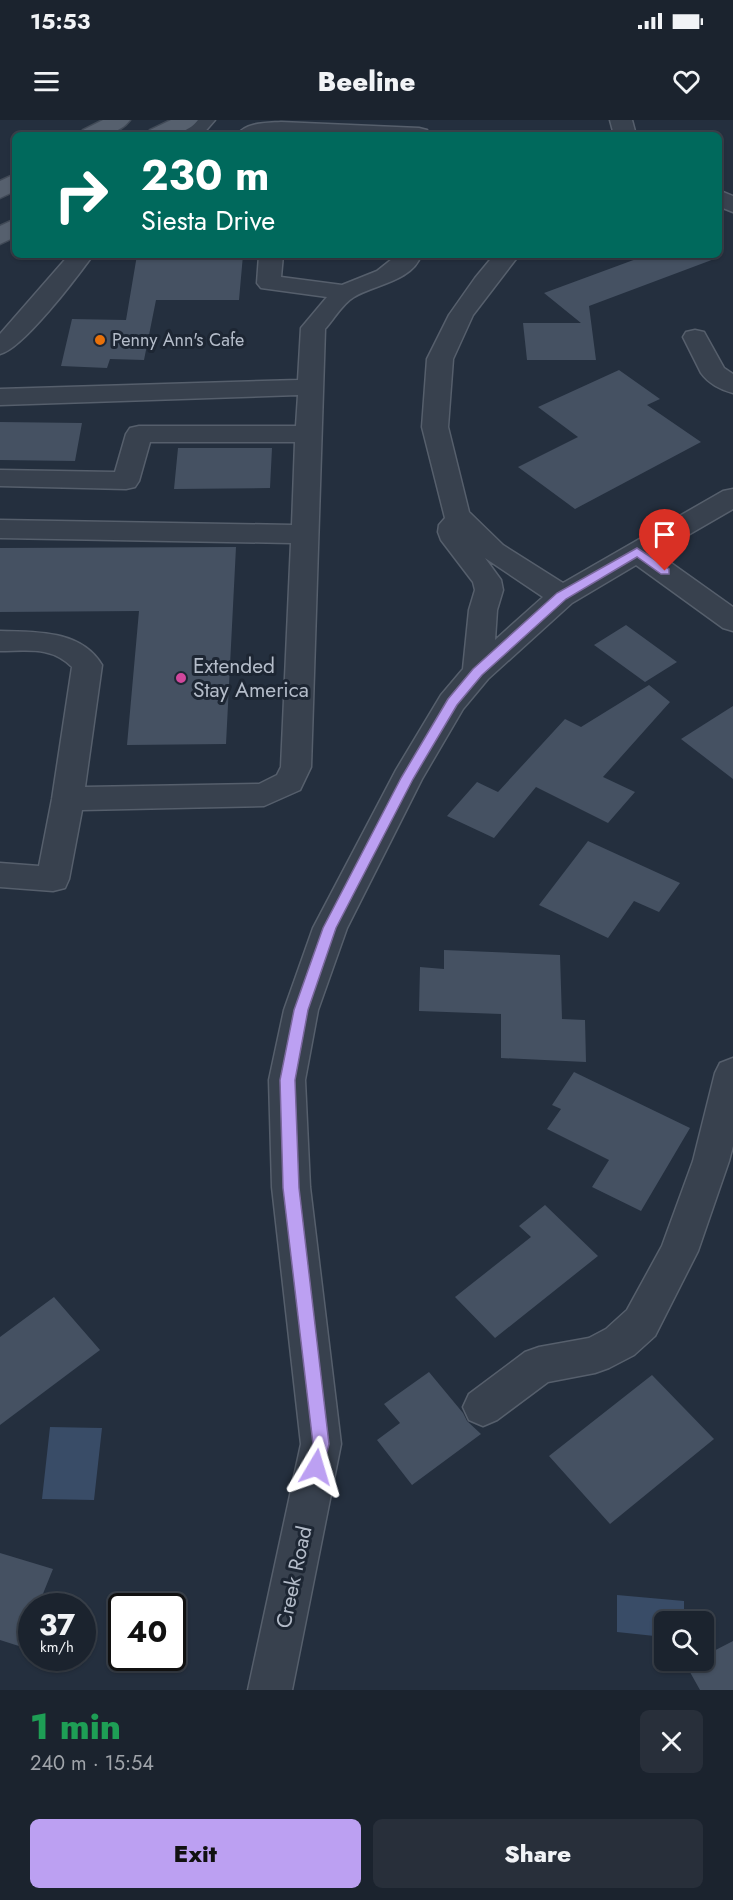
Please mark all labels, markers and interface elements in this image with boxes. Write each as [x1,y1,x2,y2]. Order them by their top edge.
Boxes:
text: 15:53 [30,5,90,37]
text: Beeline [318,62,415,101]
icon: menu [30,65,63,98]
icon: heart [670,65,703,98]
text: 230 m [141,145,269,206]
icon: right [42,156,120,234]
text: Siesta Drive [141,201,275,240]
place label: Penny Ann's Cafe [112,327,244,353]
marker: Penny Ann's Cafe [93,333,107,347]
pin [639,509,690,571]
icon: arrive [648,518,681,551]
place label: Extended Stay America [193,651,309,705]
marker: Extended Stay America [174,671,188,685]
position arrow [284,1435,348,1499]
street label: Creek Road [269,1523,319,1631]
speed limit sign: 40 [108,1593,186,1671]
text: 37 [39,1603,75,1646]
map controls [654,1611,714,1671]
button: search [654,1611,714,1671]
text: km/h [40,1636,74,1658]
text: 1 min [30,1700,121,1752]
button: close [640,1710,703,1773]
text: 240 m · 15:54 [30,1749,154,1778]
button: Exit [30,1819,361,1888]
button: Share [373,1819,703,1888]

